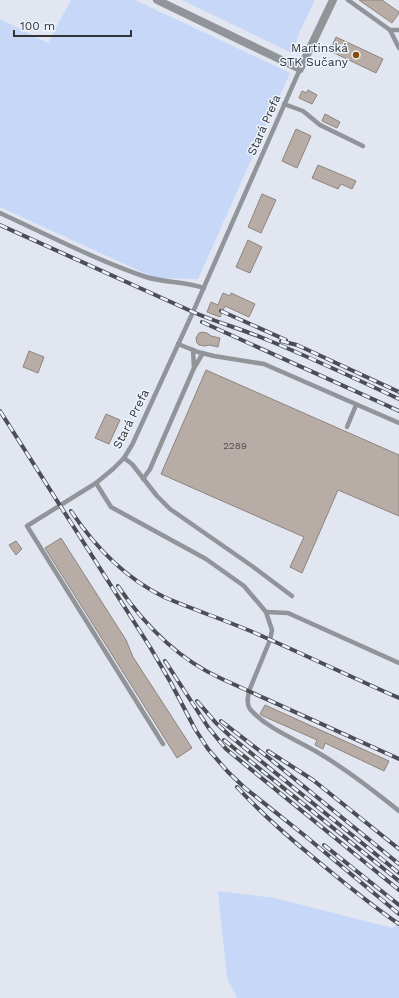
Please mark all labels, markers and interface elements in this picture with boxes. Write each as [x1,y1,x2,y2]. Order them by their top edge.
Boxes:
scale bar [14,12,131,38]
text: 100 m [20,19,55,33]
place label: Martinská STK Sučany [280,41,349,69]
marker: Martinská STK Sučany [351,50,361,60]
street label: Stará Prefa [244,92,284,157]
street label: Stará Prefa [110,387,152,451]
house number: 2289 [223,440,247,451]

